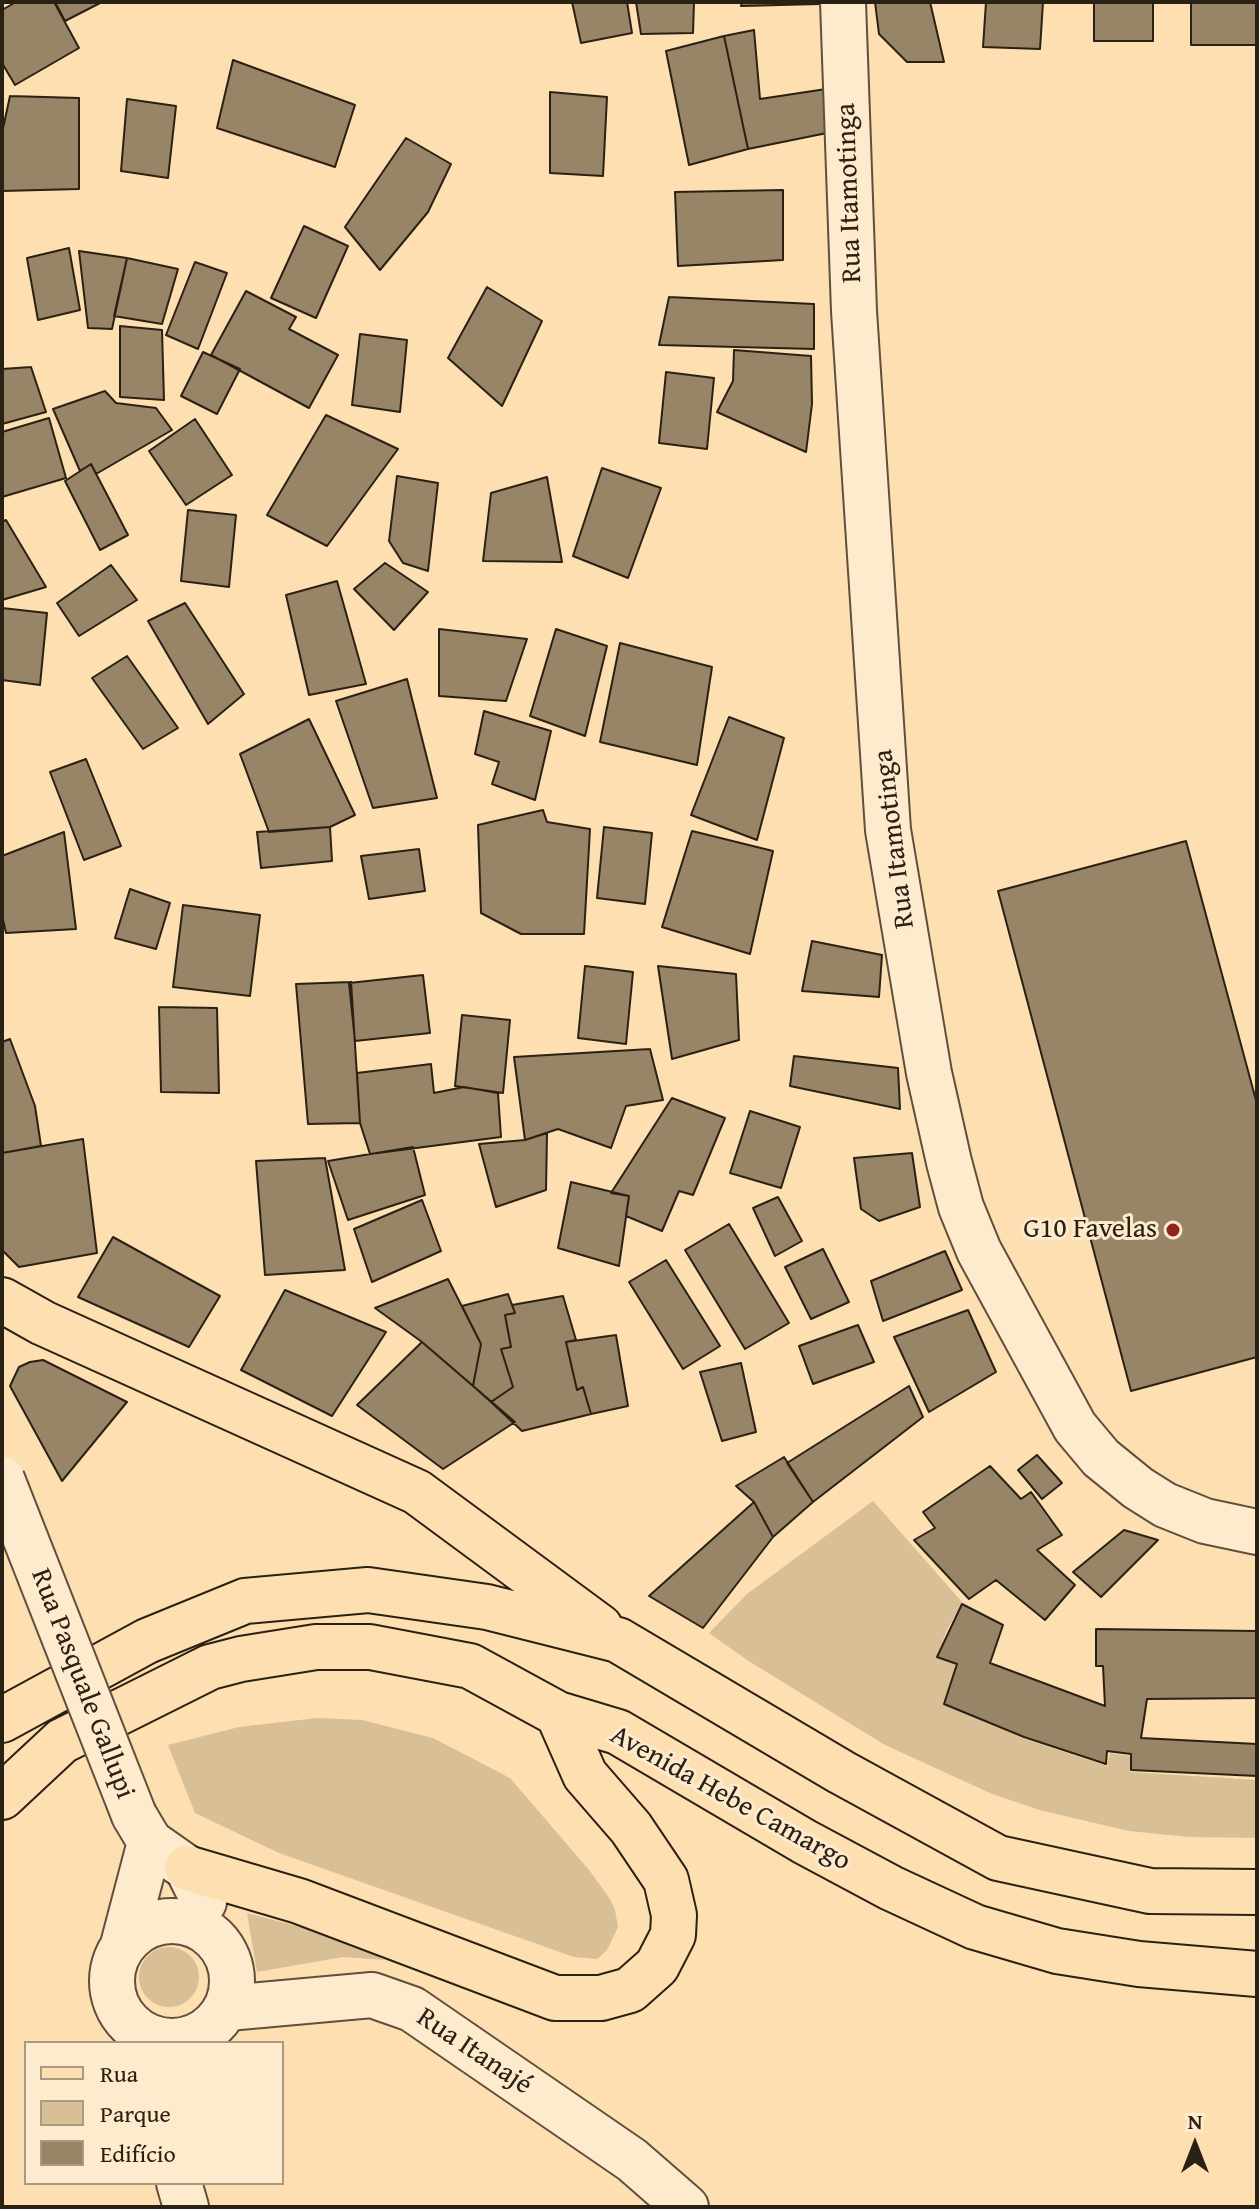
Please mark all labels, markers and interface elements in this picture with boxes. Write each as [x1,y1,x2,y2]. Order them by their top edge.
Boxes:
street label: Rua Itamotinga [830,102,870,284]
street label: Rua Itamotinga [867,748,923,930]
place label: G10 Favelas [1023,1213,1157,1247]
marker: G10 Favelas [1164,1221,1182,1239]
street label: Rua Pasquale Gallupi [23,1564,141,1804]
street label: Avenida Hebe Camargo [604,1719,856,1879]
street label: Rua Itanajé [410,2001,538,2103]
legend [24,2041,284,2185]
text: Rua [100,2056,138,2091]
text: Parque [100,2096,171,2131]
north arrow [1155,2105,1235,2185]
text: N [1188,2105,1202,2137]
text: Edifício [100,2136,176,2171]

